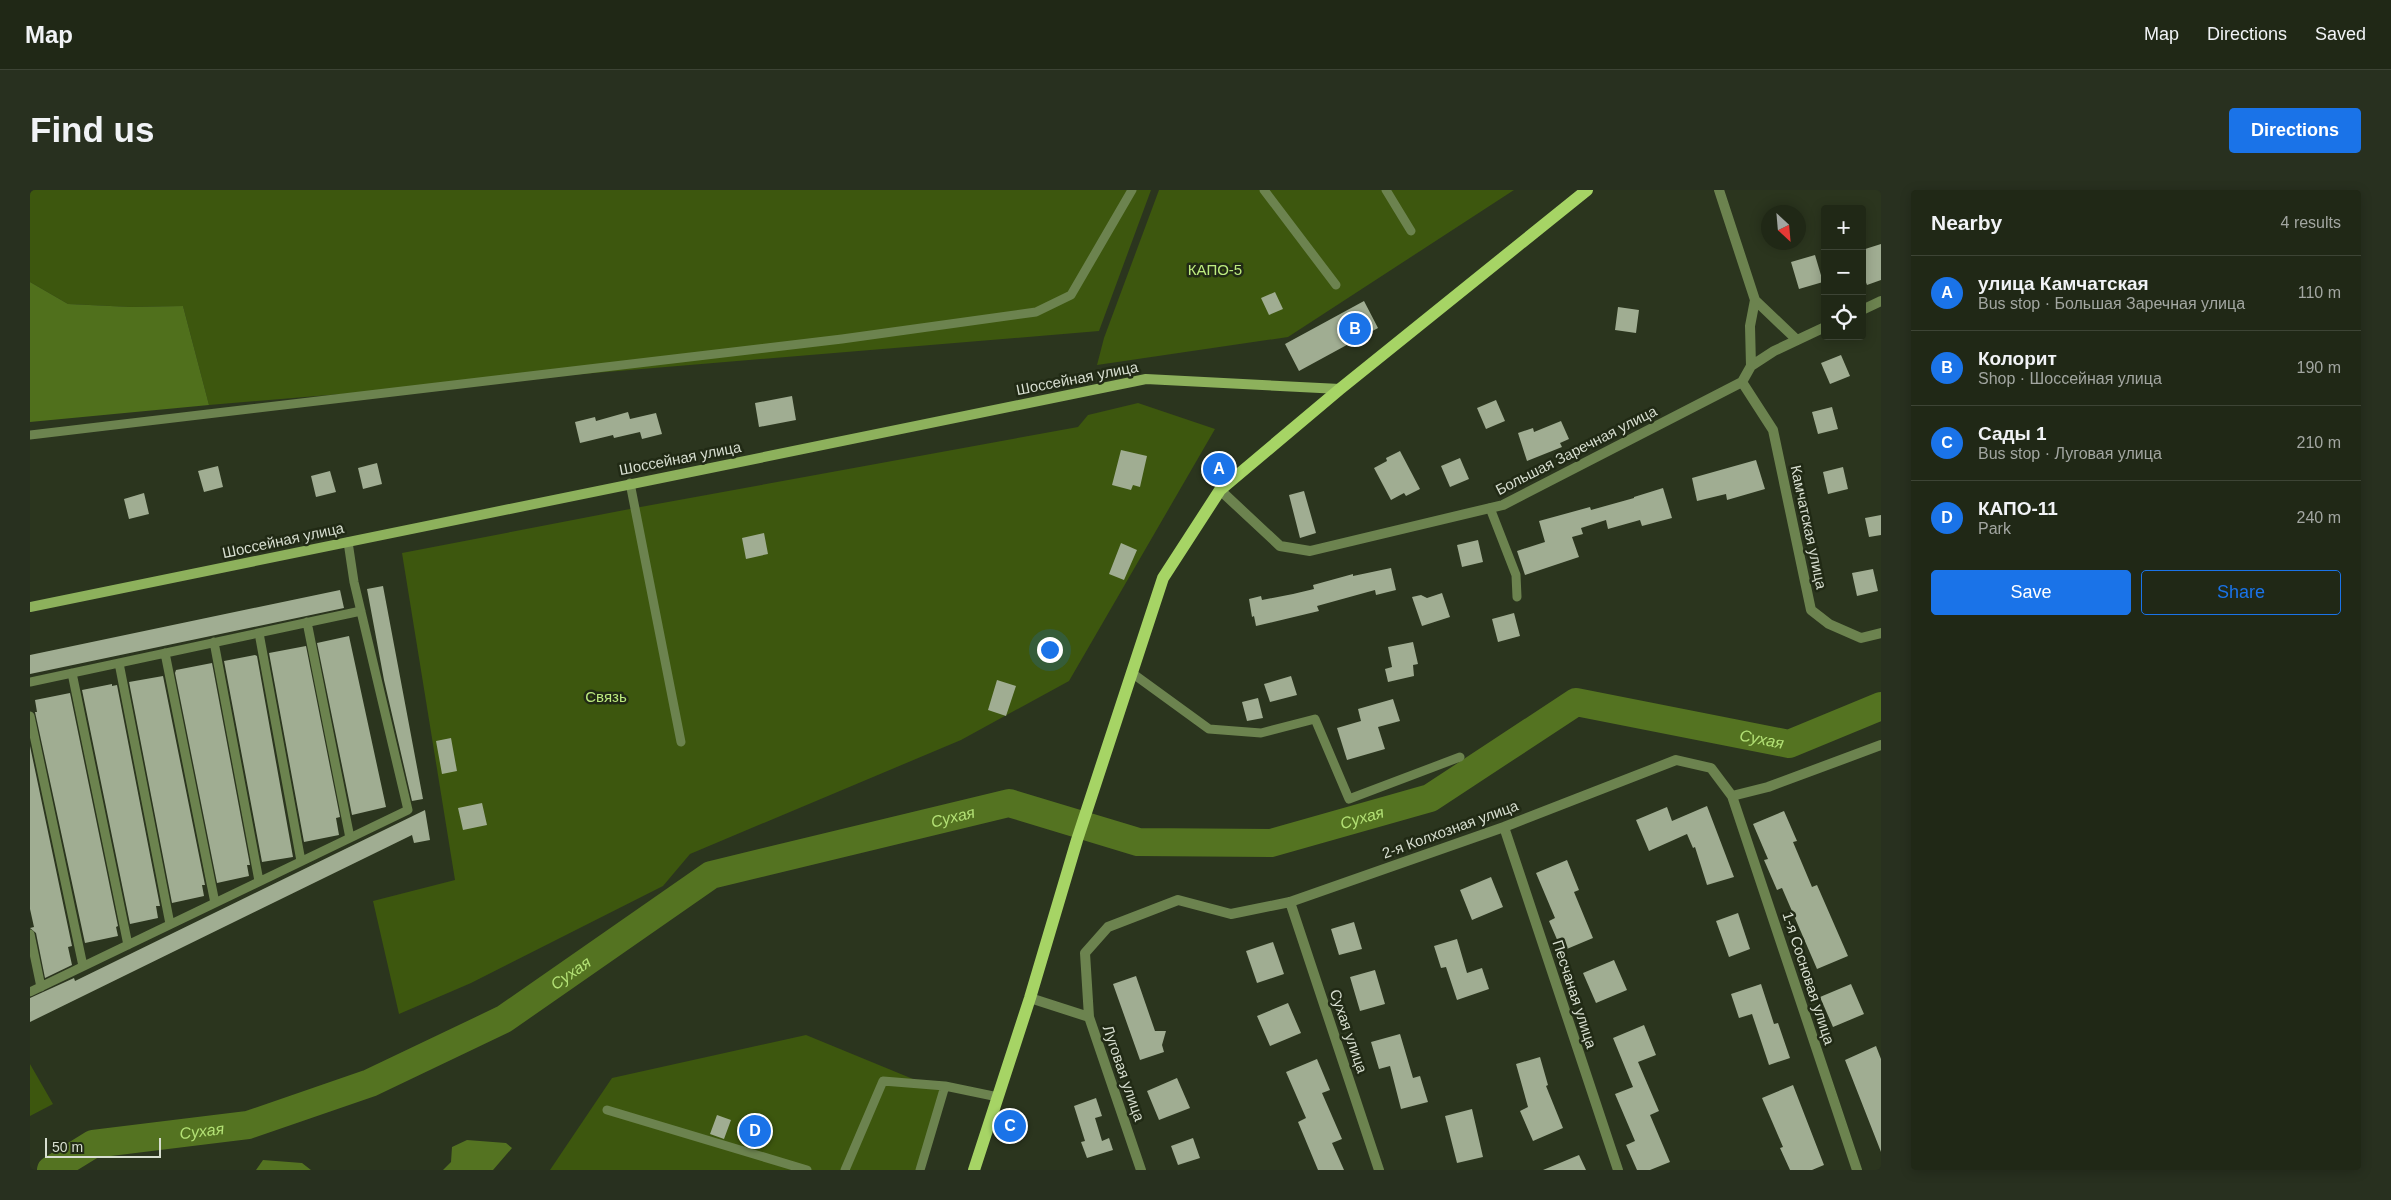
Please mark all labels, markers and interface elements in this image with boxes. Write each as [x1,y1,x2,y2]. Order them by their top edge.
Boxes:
text: Map [25,21,73,48]
text: Map [2144,24,2179,44]
text: Directions [2207,24,2287,44]
text: Saved [2315,24,2366,44]
button: Directions [2229,108,2361,153]
text: Find us [30,110,154,149]
north arrow [1761,205,1806,250]
map controls [1821,205,1866,340]
button: + [1821,205,1866,250]
text: Nearby [1931,211,2002,234]
text: 4 results [2281,214,2341,231]
button: − [1821,250,1866,295]
park label: КАПО-5 [1188,261,1242,278]
text: улица Камчатская [1978,273,2149,294]
text: A [1941,284,1953,301]
text: 110 m [2298,284,2341,301]
button: locate [1821,295,1866,340]
text: Bus stop · Большая Заречная улица [1978,295,2245,312]
pin: B [1339,310,1371,348]
text: Колорит [1978,348,2057,369]
street label: Шоссейная улица [1015,358,1140,398]
text: B [1941,359,1953,376]
text: 190 m [2297,359,2341,376]
text: Shop · Шоссейная улица [1978,370,2162,387]
street label: Большая Заречная улица [1493,402,1660,498]
text: Сады 1 [1978,423,2047,444]
text: C [1941,434,1953,451]
text: 210 m [2297,434,2341,451]
street label: Шоссейная улица [618,438,743,478]
text: Bus stop · Луговая улица [1978,445,2162,462]
pin: A [1203,450,1235,488]
street label: Камчатская улица [1788,464,1831,591]
text: КАПО-11 [1978,498,2058,519]
text: D [1941,509,1953,526]
text: 240 m [2297,509,2341,526]
street label: Шоссейная улица [221,519,346,561]
text: Park [1978,520,2011,537]
button: Save [1931,570,2131,615]
button: Share [2141,570,2341,615]
your location [1037,637,1063,663]
park label: Связь [585,688,627,705]
water label: Сухая [1738,726,1786,751]
street label: 2-я Колхозная улица [1380,796,1521,862]
water label: Сухая [929,803,977,830]
water label: Сухая [1338,803,1386,832]
street label: 1-я Сосновая улица [1779,909,1839,1047]
street label: Песчаная улица [1549,938,1601,1051]
water label: Сухая [547,953,594,993]
street label: Сухая улица [1327,987,1371,1076]
street label: Луговая улица [1100,1023,1149,1124]
pin: C [994,1107,1026,1145]
pin: D [739,1112,771,1150]
water label: Сухая [179,1119,225,1142]
scale bar [45,1135,161,1158]
text: 50 m [52,1139,83,1155]

